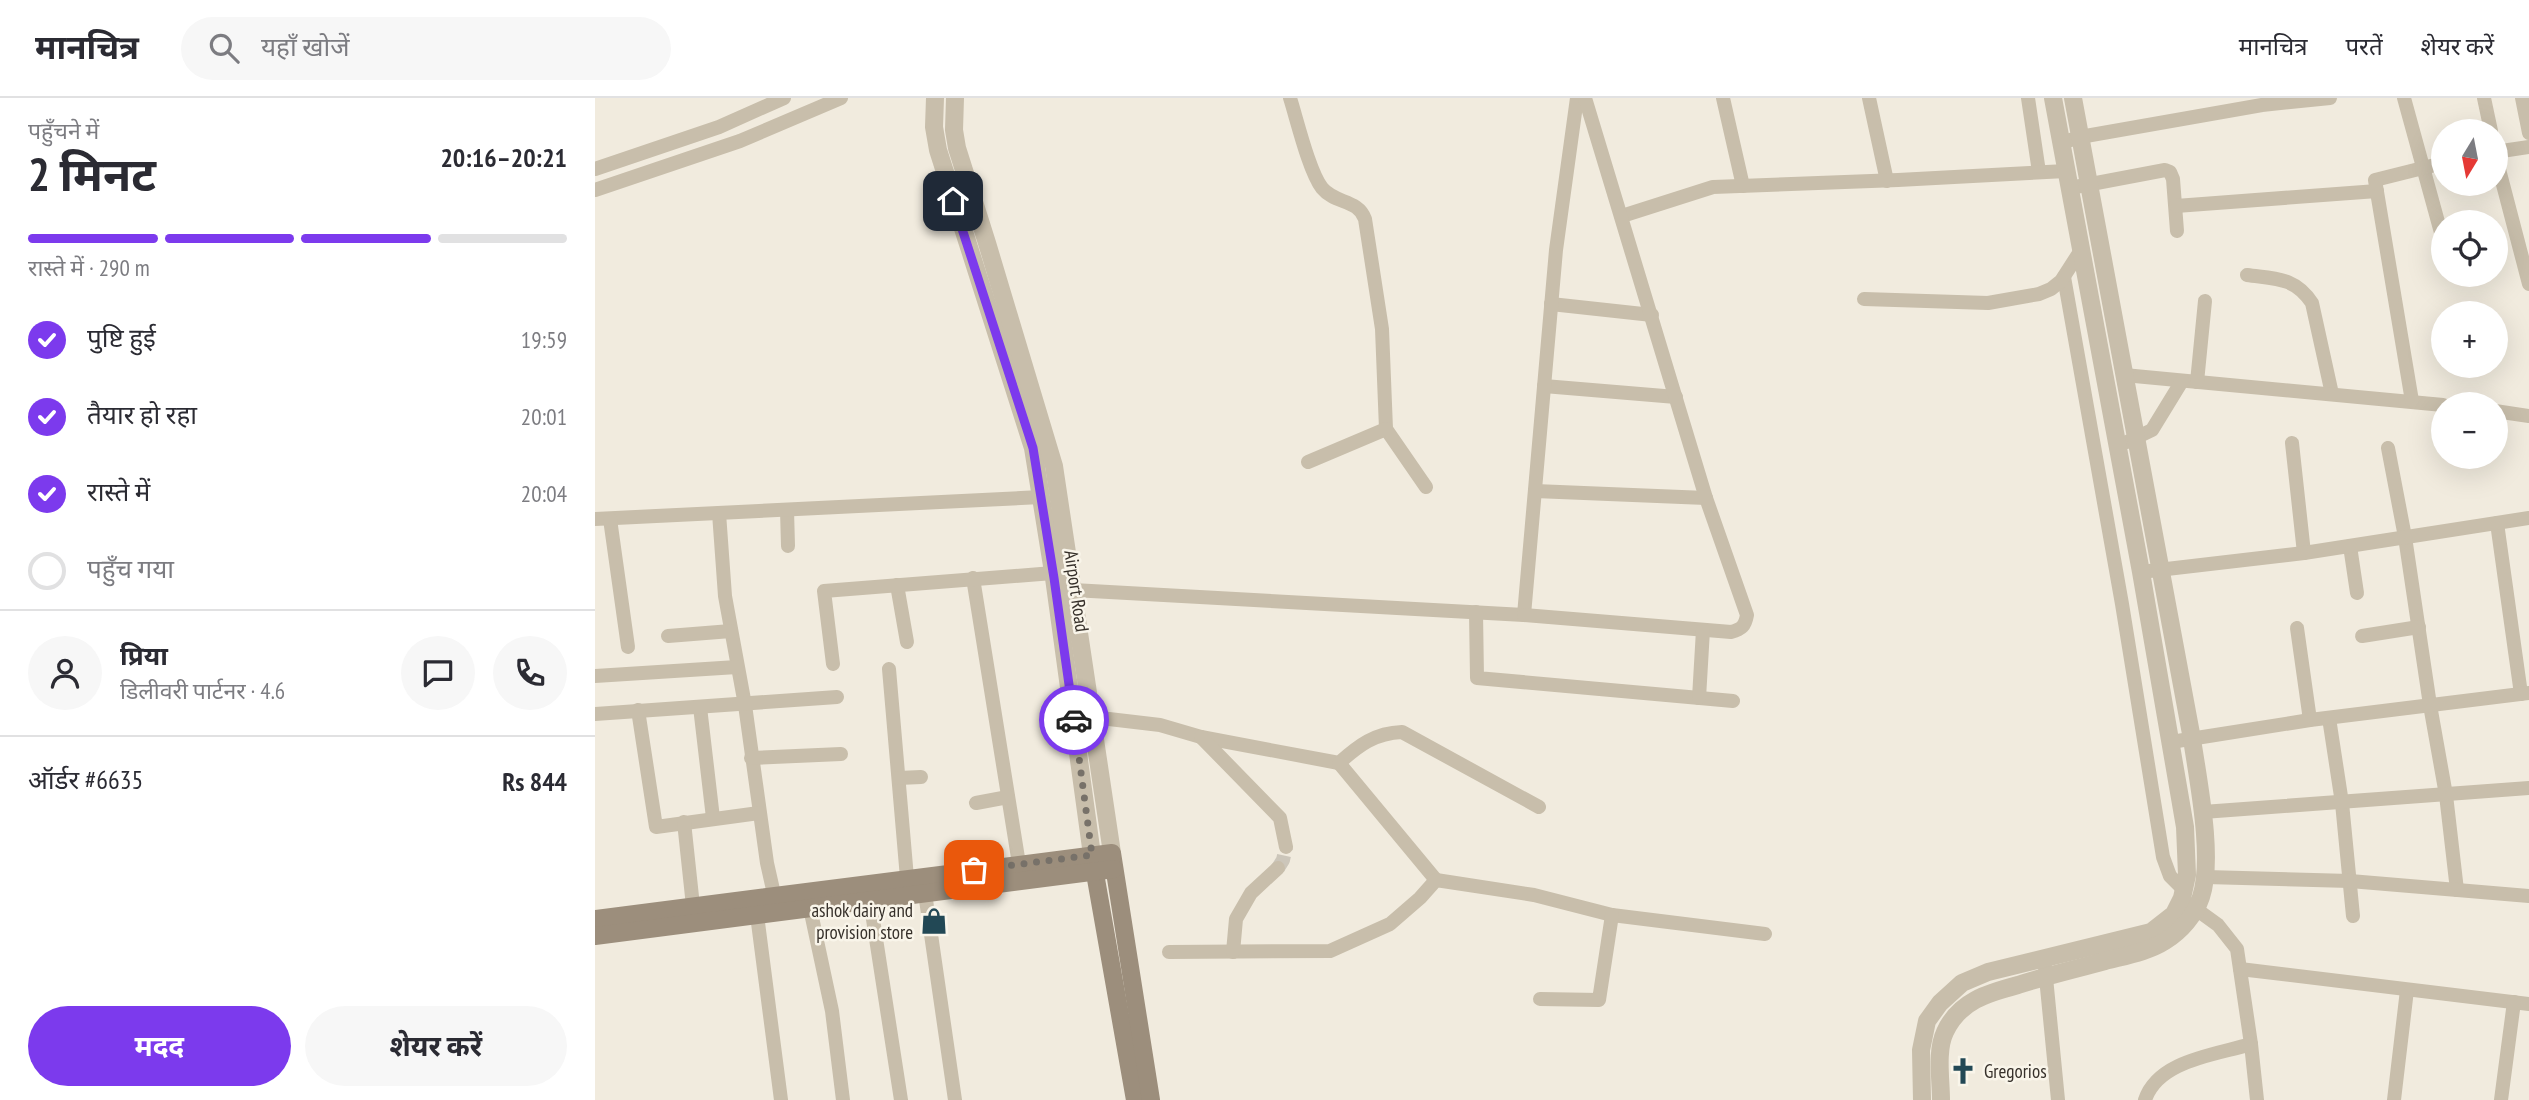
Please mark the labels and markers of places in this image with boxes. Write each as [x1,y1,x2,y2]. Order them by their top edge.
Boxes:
pin [923,171,983,231]
pin [944,840,1004,900]
place label: ashok dairy and provision store [812,898,913,944]
shop icon: ashok dairy and provision store [919,906,949,936]
church icon: Gregorios [1948,1056,1978,1086]
place label: Gregorios [1984,1059,2047,1083]

